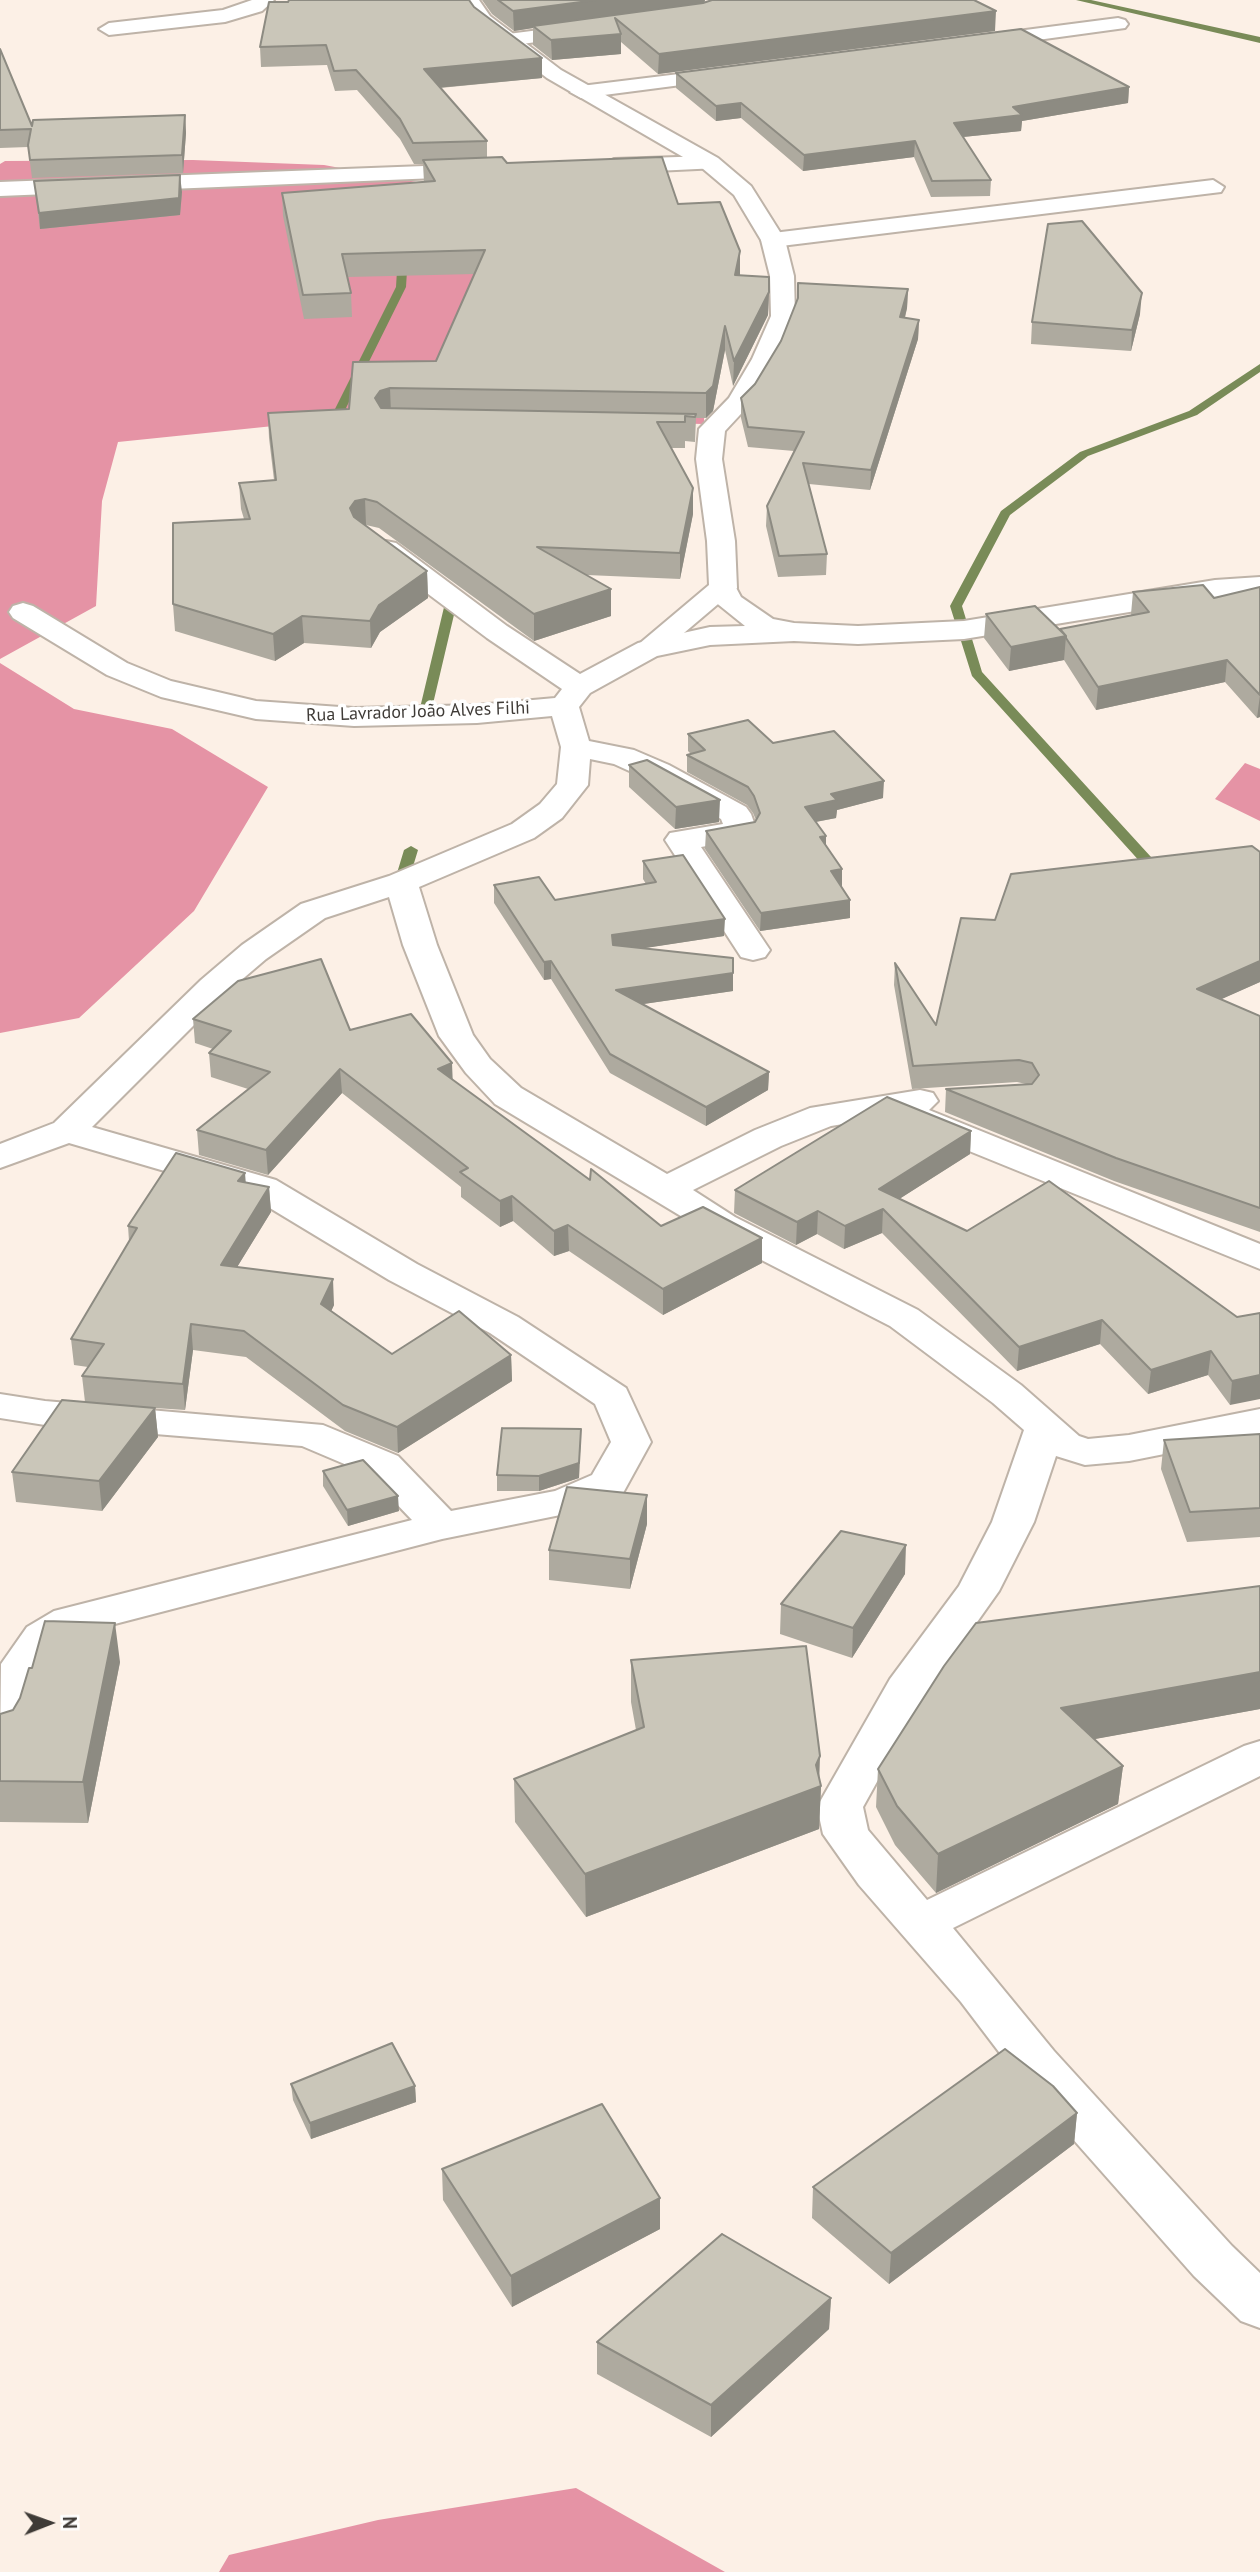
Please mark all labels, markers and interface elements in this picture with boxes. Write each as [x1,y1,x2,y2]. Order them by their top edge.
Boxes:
street label: Rua Lavrador João Alves Filhi [306,697,530,727]
north arrow [14,2488,84,2558]
text: N [58,2516,82,2529]

